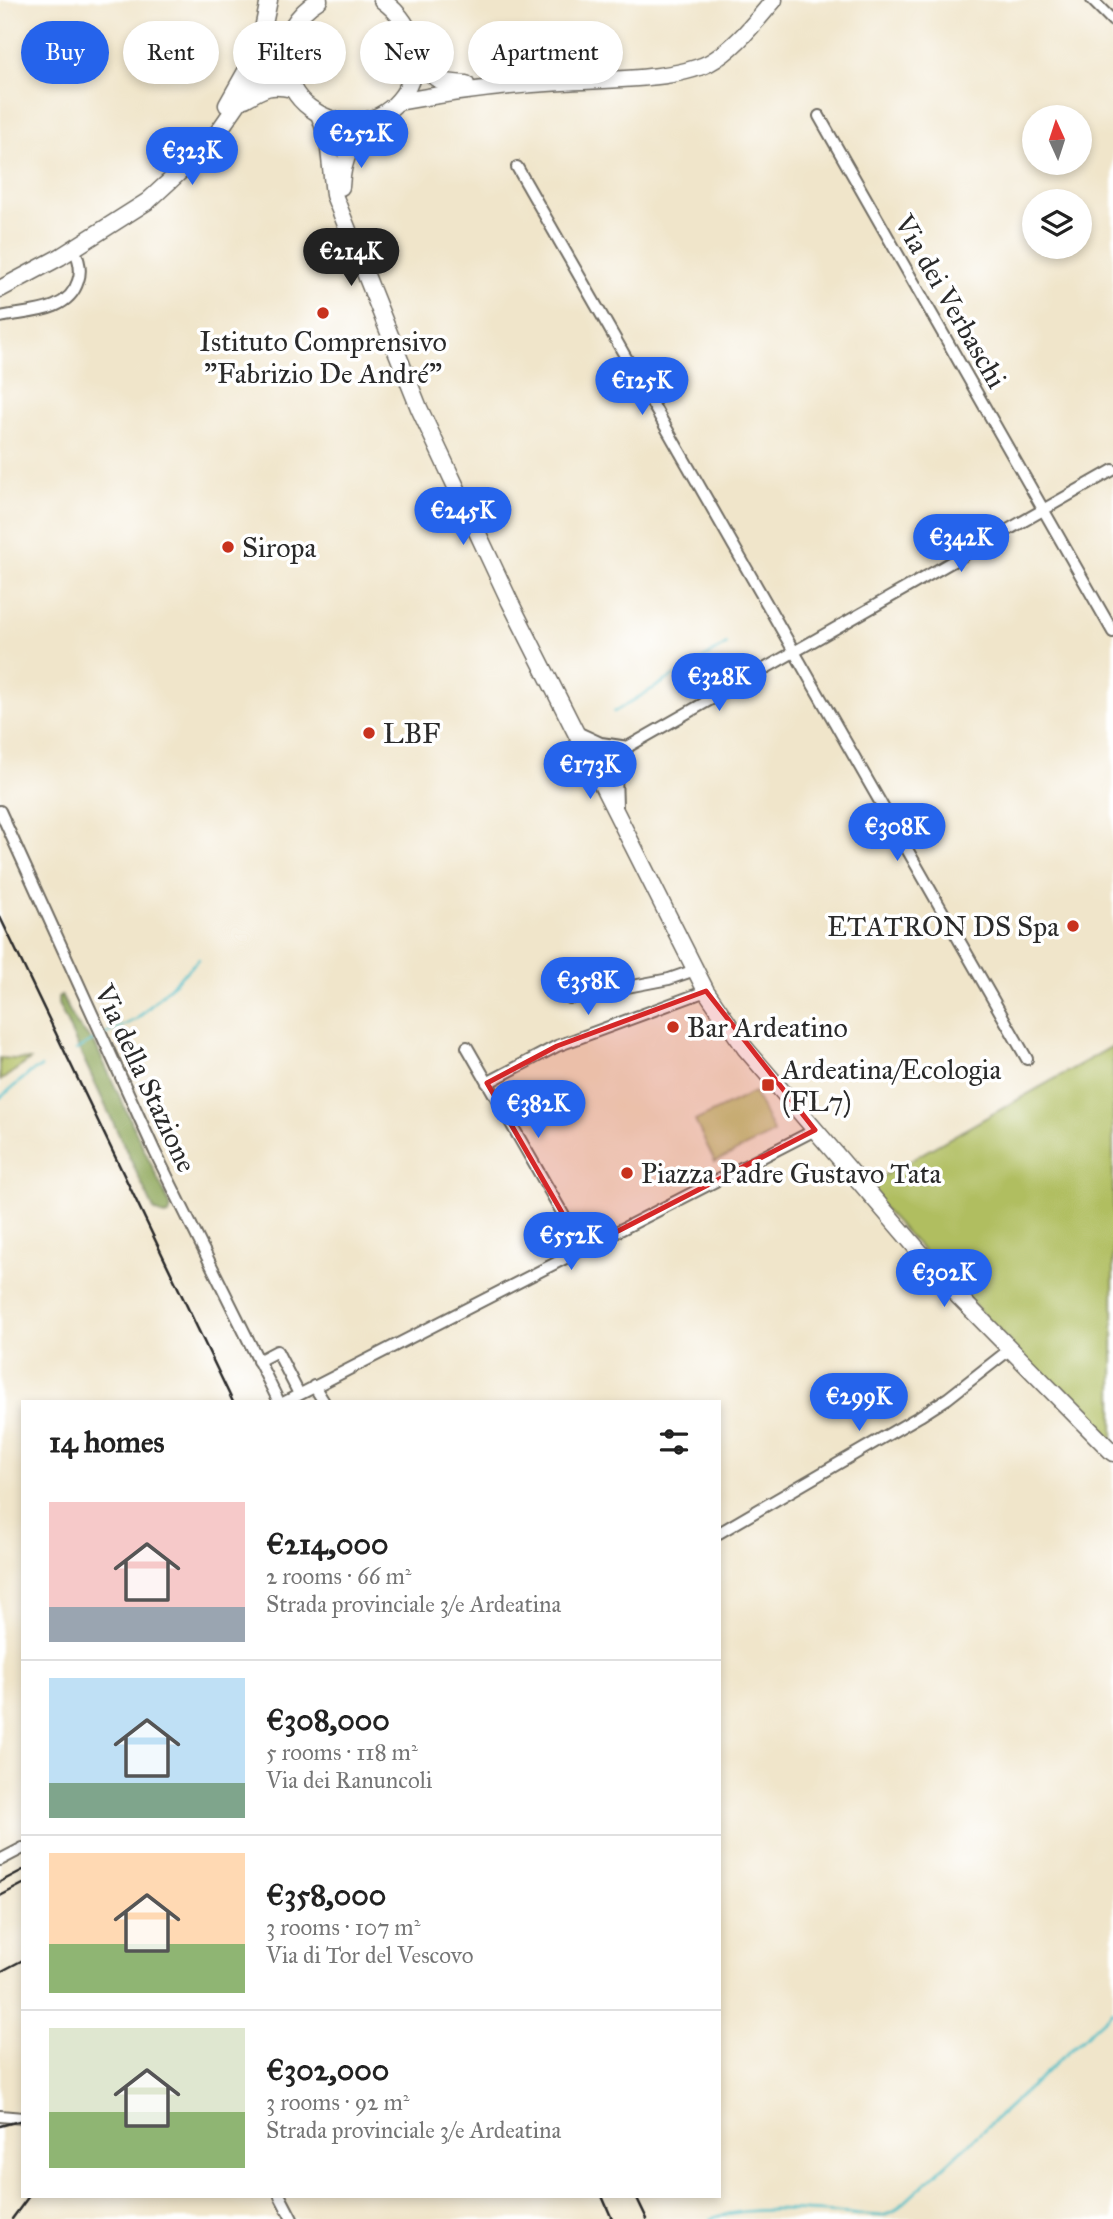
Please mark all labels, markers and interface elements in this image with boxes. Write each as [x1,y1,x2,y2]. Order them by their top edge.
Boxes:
chip: Buy [21,21,109,84]
chip: Rent [123,21,219,84]
chip: Filters [233,21,346,84]
chip: New [360,21,454,84]
chip: Apartment [468,21,623,84]
north arrow [1022,105,1092,175]
map controls [1022,105,1092,259]
pin: €252K [312,110,410,170]
text: €252K [329,119,393,147]
pin: €323K [143,128,241,187]
text: €323K [162,136,222,164]
button: layers [1022,189,1092,259]
street label: Via dei Verbaschi [886,207,1015,395]
pin: €214K [302,229,400,288]
text: €214K [319,237,383,265]
marker: Istituto Comprensivo "Fabrizio De André" [315,305,331,321]
place label: Istituto Comprensivo "Fabrizio De André" [199,324,447,391]
pin: €125K [593,358,691,417]
text: €125K [611,366,673,394]
pin: €245K [414,488,512,547]
text: €245K [430,496,496,524]
pin: €342K [912,514,1010,574]
text: €342K [929,523,993,551]
place label: Siropa [242,530,316,565]
marker: Siropa [220,539,236,555]
pin: €328K [670,654,768,713]
text: €328K [687,662,751,690]
place label: LBF [383,716,440,751]
marker: LBF [361,725,377,741]
pin: €173K [541,742,639,801]
text: €173K [560,750,620,778]
pin: €308K [848,804,946,863]
text: €308K [864,812,930,840]
place label: ETATRON DS Spa [827,909,1059,944]
marker: ETATRON DS Spa [1065,918,1081,934]
pin: €358K [539,958,637,1017]
text: €358K [557,966,619,994]
street label: Via della Stazione [86,978,204,1178]
place label: Bar Ardeatino [687,1010,848,1045]
marker: Bar Ardeatino [665,1019,681,1035]
place label: Ardeatina/Ecologia (FL7) [781,1052,1001,1119]
marker: Ardeatina/Ecologia (FL7) [760,1077,776,1093]
pin: €382K [489,1080,587,1140]
text: €382K [506,1089,570,1117]
place label: Piazza Padre Gustavo Tata [641,1156,942,1191]
marker: Piazza Padre Gustavo Tata [619,1165,635,1181]
pin: €552K [522,1212,620,1272]
text: €552K [540,1221,603,1249]
pin: €302K [895,1250,993,1309]
text: €302K [912,1258,976,1286]
pin: €299K [810,1374,908,1433]
text: €299K [826,1382,892,1410]
icon: filters [655,1423,693,1461]
text: 14 homes [49,1424,164,1460]
text: €214,000 [266,1526,388,1562]
icon: home [105,1530,189,1614]
text: 2 rooms · 66 m² [266,1562,411,1590]
text: Strada provinciale 3/e Ardeatina [266,1590,561,1618]
text: €308,000 [266,1702,390,1738]
icon: home [105,1706,189,1790]
text: 5 rooms · 118 m² [266,1738,418,1766]
text: Via dei Ranuncoli [266,1766,432,1794]
text: €358,000 [266,1877,386,1913]
icon: home [105,1881,189,1965]
text: 3 rooms · 107 m² [266,1913,420,1941]
text: Via di Tor del Vescovo [266,1941,473,1969]
text: €302,000 [266,2052,389,2088]
icon: home [105,2056,189,2140]
text: 3 rooms · 92 m² [266,2088,409,2116]
text: Strada provinciale 3/e Ardeatina [266,2116,561,2144]

